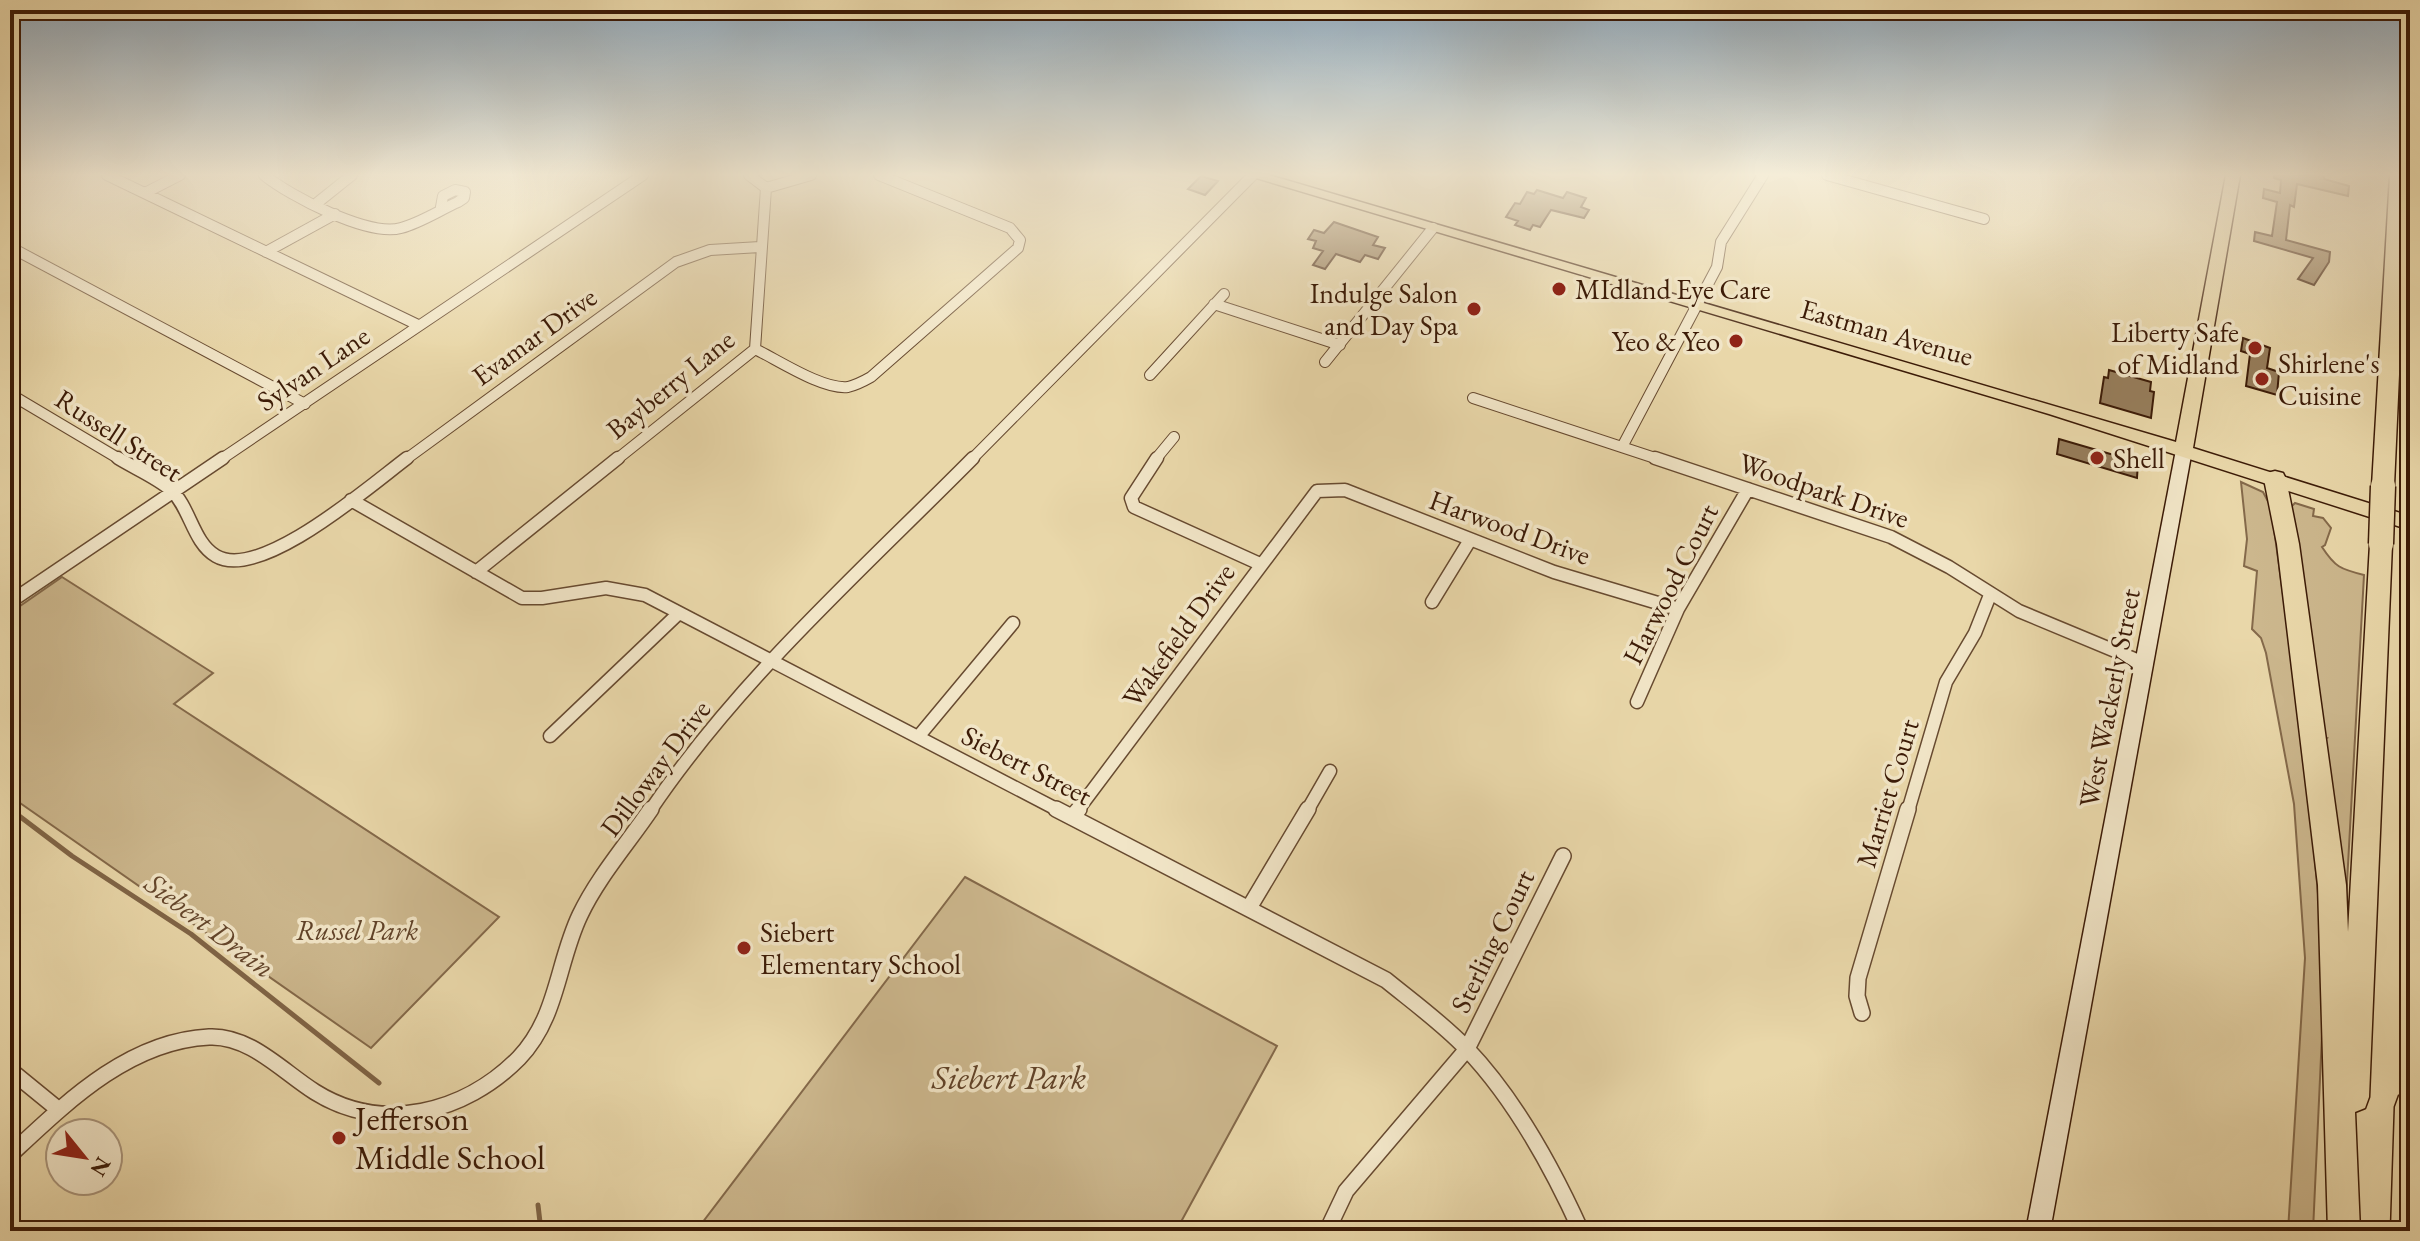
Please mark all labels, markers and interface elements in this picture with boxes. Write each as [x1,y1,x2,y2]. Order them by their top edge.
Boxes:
place label: MIdland Eye Care [1575,271,1771,307]
place label: Indulge Salon and Day Spa [1310,275,1459,343]
street label: Evamar Drive [464,279,604,393]
marker: MIdland Eye Care [1550,280,1568,298]
street label: Eastman Avenue [1797,290,1977,374]
marker: Indulge Salon and Day Spa [1465,300,1483,318]
place label: Liberty Safe of Midland [2111,314,2240,382]
street label: Sylvan Lane [250,317,376,419]
street label: Bayberry Lane [599,321,742,447]
place label: Yeo & Yeo [1612,323,1720,359]
marker: Yeo & Yeo [1727,332,1745,350]
marker: Liberty Safe of Midland [2246,339,2264,357]
place label: Shirlene's Cuisine [2278,345,2380,413]
marker: Shirlene's Cuisine [2253,370,2271,388]
street label: Russell Street [49,381,189,489]
place label: Shell [2113,440,2165,476]
street label: Woodpark Drive [1734,444,1914,536]
marker: Shell [2088,449,2106,467]
street label: Harwood Drive [1424,481,1596,573]
street label: Harwood Court [1614,497,1726,671]
street label: Wakefield Drive [1114,556,1243,714]
street label: West Wackerly Street [2070,585,2148,810]
street label: Dilloway Drive [592,692,718,844]
street label: Marriet Court [1847,714,1927,872]
street label: Siebert Street [956,717,1098,813]
water label: Siebert Drain [137,863,283,986]
street label: Sterling Court [1442,863,1542,1018]
park label: Russel Park [296,912,419,948]
place label: Siebert Elementary School [760,914,961,982]
marker: Siebert Elementary School [735,939,753,957]
park label: Siebert Park [931,1055,1086,1099]
place label: Jefferson Middle School [352,1096,545,1179]
north arrow [44,1117,124,1197]
marker: Jefferson Middle School [330,1129,348,1147]
text: N [84,1152,118,1182]

